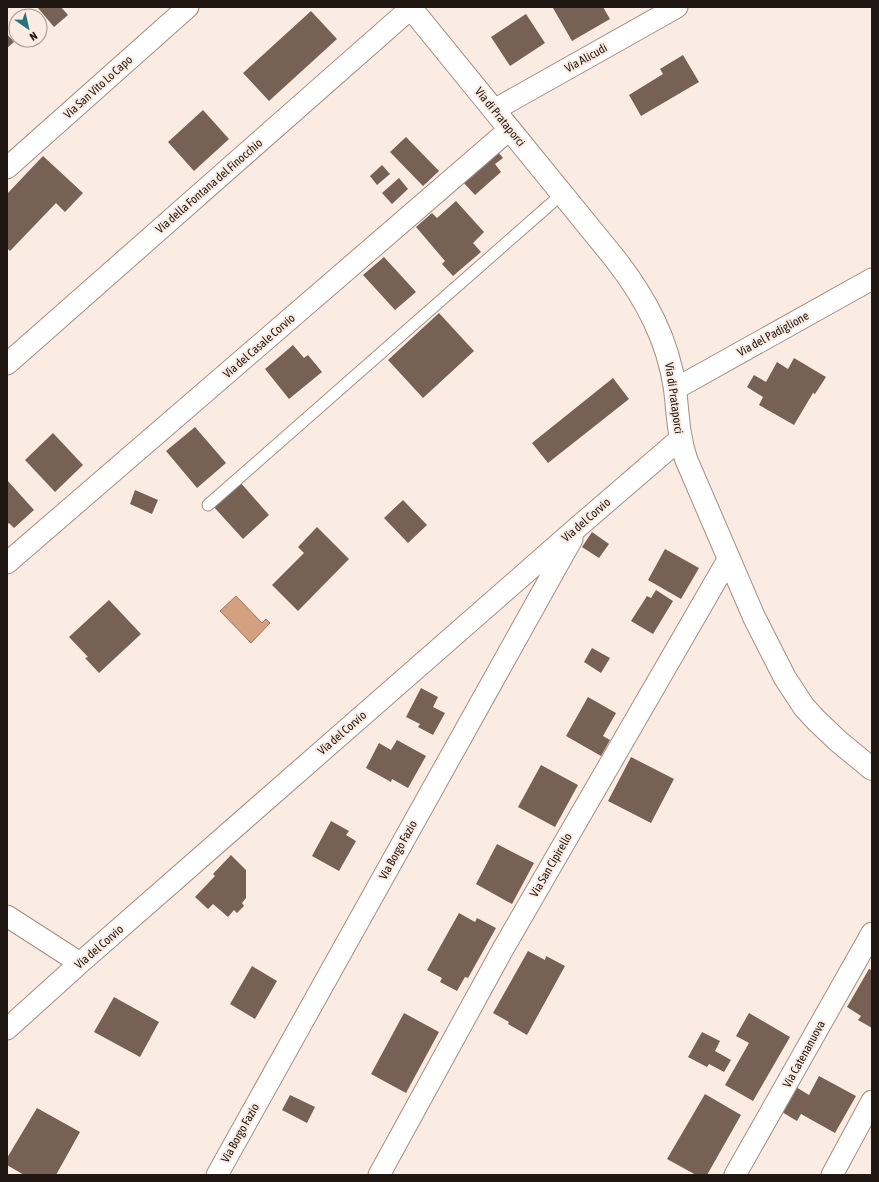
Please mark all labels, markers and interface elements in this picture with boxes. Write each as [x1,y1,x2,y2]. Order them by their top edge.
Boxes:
north arrow [8,8,48,48]
text: N [28,29,40,43]
street label: Via Alicudi [562,41,610,75]
street label: Via San Vito Lo Capo [61,52,135,121]
street label: Via di Prataporci [472,85,528,149]
street label: Via della Fontana del Finocchio [153,136,265,236]
street label: Via del Padiglione [735,309,811,359]
street label: Via del Casale Corvio [220,311,298,381]
street label: Via di Prataporci [662,361,686,435]
street label: Via del Corvio [559,495,613,545]
street label: Via del Corvio [315,708,369,758]
street label: Via Borgo Fazio [376,818,420,882]
street label: Via San Cipirello [527,830,575,899]
street label: Via del Corvio [72,922,126,972]
street label: Via Catenanuova [780,1018,828,1090]
street label: Via Borgo Fazio [218,1101,262,1165]

